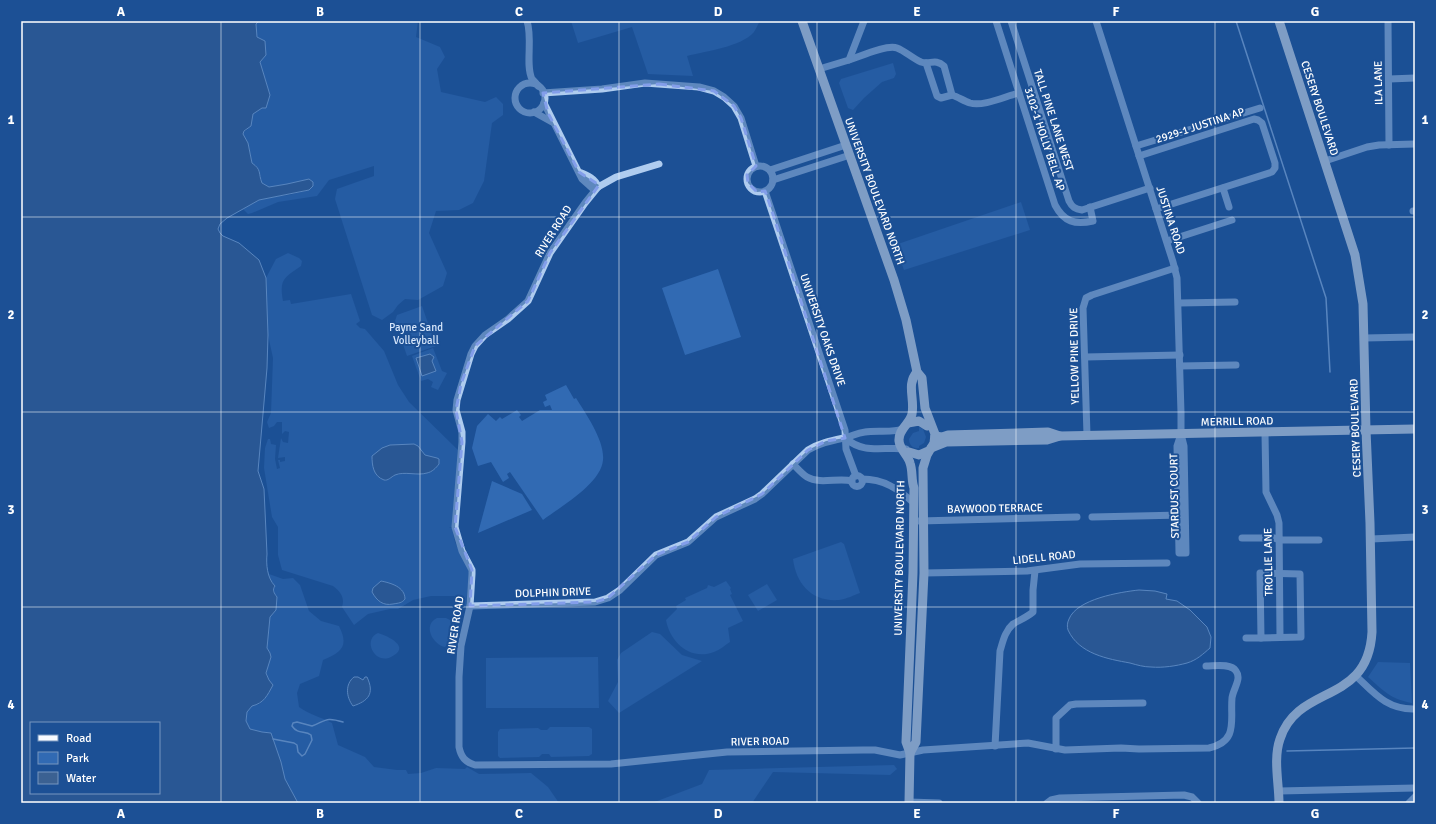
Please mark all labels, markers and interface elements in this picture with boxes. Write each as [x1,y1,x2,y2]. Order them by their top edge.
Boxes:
text: A [117,4,126,20]
text: B [316,4,324,20]
text: C [515,4,523,20]
text: D [714,4,723,20]
text: E [913,4,921,20]
text: F [1113,4,1120,20]
text: G [1311,4,1319,20]
street label: CESERY BOULEVARD [1298,59,1341,157]
street label: ILA LANE [1372,61,1385,105]
street label: TALL PINE LANE WEST [1031,68,1076,173]
street label: 3102-1 HOLLY BELL AP [1022,86,1067,193]
street label: 2929-1 JUSTINA AP [1154,105,1246,146]
text: 1 [7,112,15,128]
text: 1 [1421,112,1429,128]
street label: UNIVERSITY BOULEVARD NORTH [842,116,907,267]
street label: JUSTINA ROAD [1153,184,1188,256]
street label: RIVER ROAD [532,203,575,260]
street label: UNIVERSITY OAKS DRIVE [797,272,848,388]
text: 2 [7,307,15,323]
street label: YELLOW PINE DRIVE [1067,307,1082,405]
text: 2 [1421,307,1429,323]
park label: Payne Sand Volleyball [389,321,443,347]
street label: CESERY BOULEVARD [1347,378,1364,478]
street label: MERRILL ROAD [1201,414,1273,429]
street label: STARDUST COURT [1167,453,1182,539]
street label: UNIVERSITY BOULEVARD NORTH [892,480,907,636]
street label: BAYWOOD TERRACE [947,501,1043,516]
text: 3 [7,502,15,518]
text: 3 [1421,502,1429,518]
street label: TROLLIE LANE [1261,528,1276,596]
street label: LIDELL ROAD [1012,548,1076,567]
street label: DOLPHIN DRIVE [515,585,591,600]
street label: RIVER ROAD [444,595,467,655]
text: 4 [7,697,15,713]
text: 4 [1421,697,1429,713]
legend [30,722,160,794]
text: Road [66,731,92,746]
street label: RIVER ROAD [730,734,790,749]
text: Park [66,751,89,766]
text: Water [66,771,97,786]
text: A [117,806,126,822]
text: B [316,806,324,822]
text: C [515,806,523,822]
text: D [714,806,723,822]
text: E [913,806,921,822]
text: F [1113,806,1120,822]
text: G [1311,806,1319,822]

